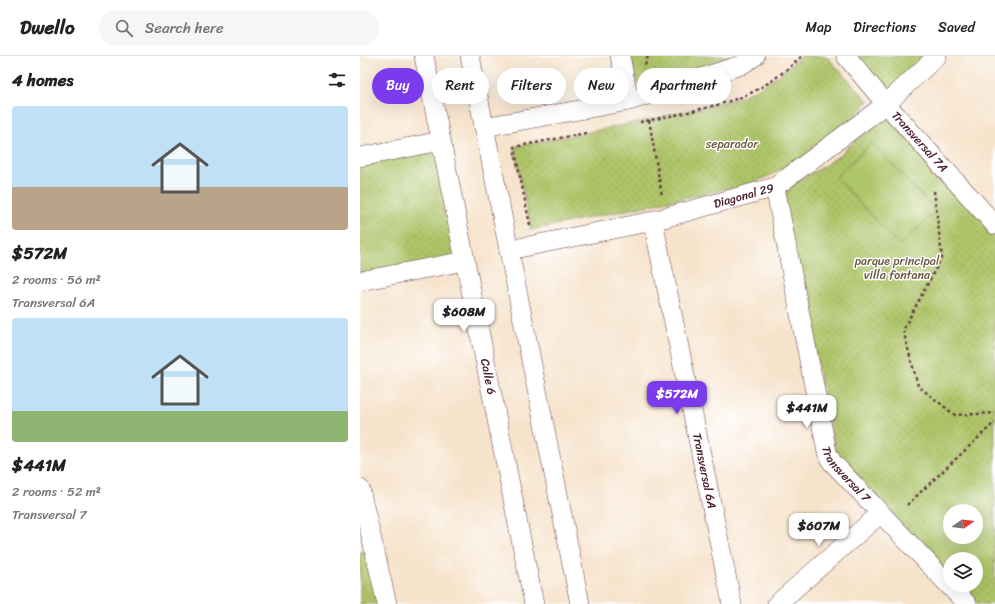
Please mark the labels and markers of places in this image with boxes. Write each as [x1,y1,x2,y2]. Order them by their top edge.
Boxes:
pin: $608M [436,299,492,333]
pin: $572M [649,381,705,415]
pin: $441M [779,395,835,429]
pin: $607M [791,513,847,547]

